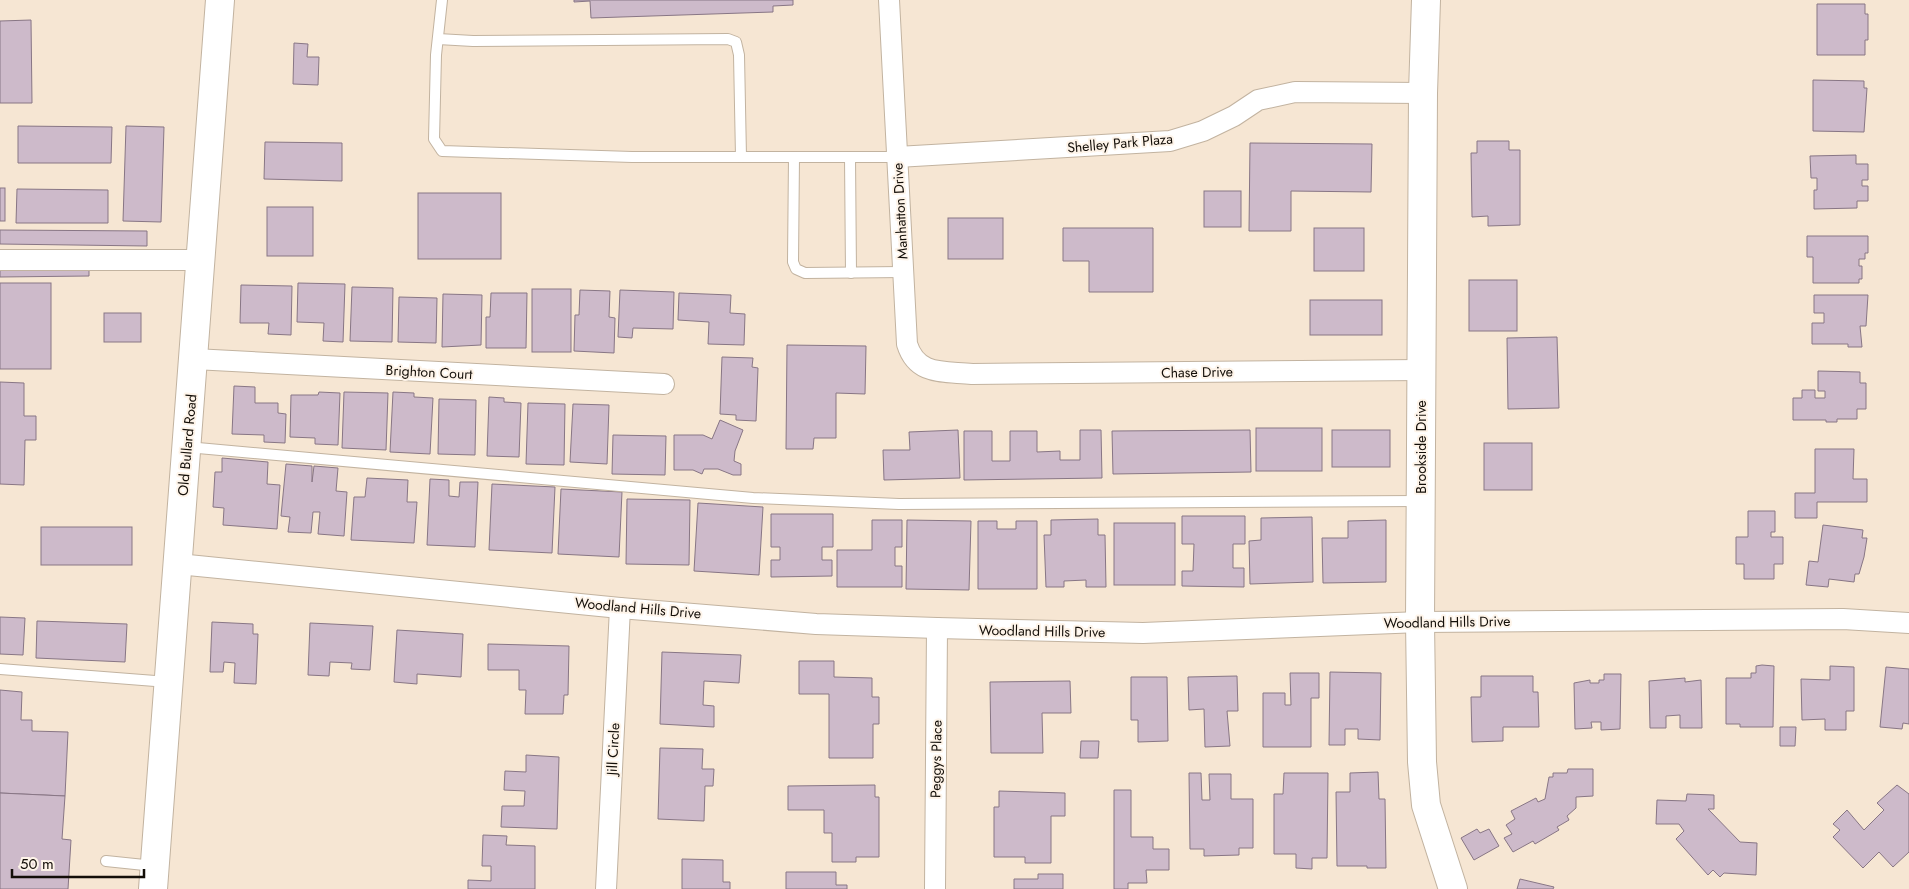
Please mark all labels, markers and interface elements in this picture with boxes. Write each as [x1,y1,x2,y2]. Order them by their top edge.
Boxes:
street label: Shelley Park Plaza [1066,128,1174,158]
street label: Manhatton Drive [887,162,913,260]
street label: Brighton Court [385,360,474,384]
street label: Chase Drive [1161,361,1233,383]
street label: Old Bullard Road [173,393,201,497]
street label: Brookside Drive [1411,400,1431,494]
street label: Woodland Hills Drive [574,593,702,623]
street label: Woodland Hills Drive [1384,611,1510,633]
street label: Woodland Hills Drive [979,620,1105,642]
street label: Peggys Place [925,720,947,798]
street label: Jill Circle [602,722,624,778]
scale bar [12,846,145,878]
text: 50 m [20,853,54,875]

